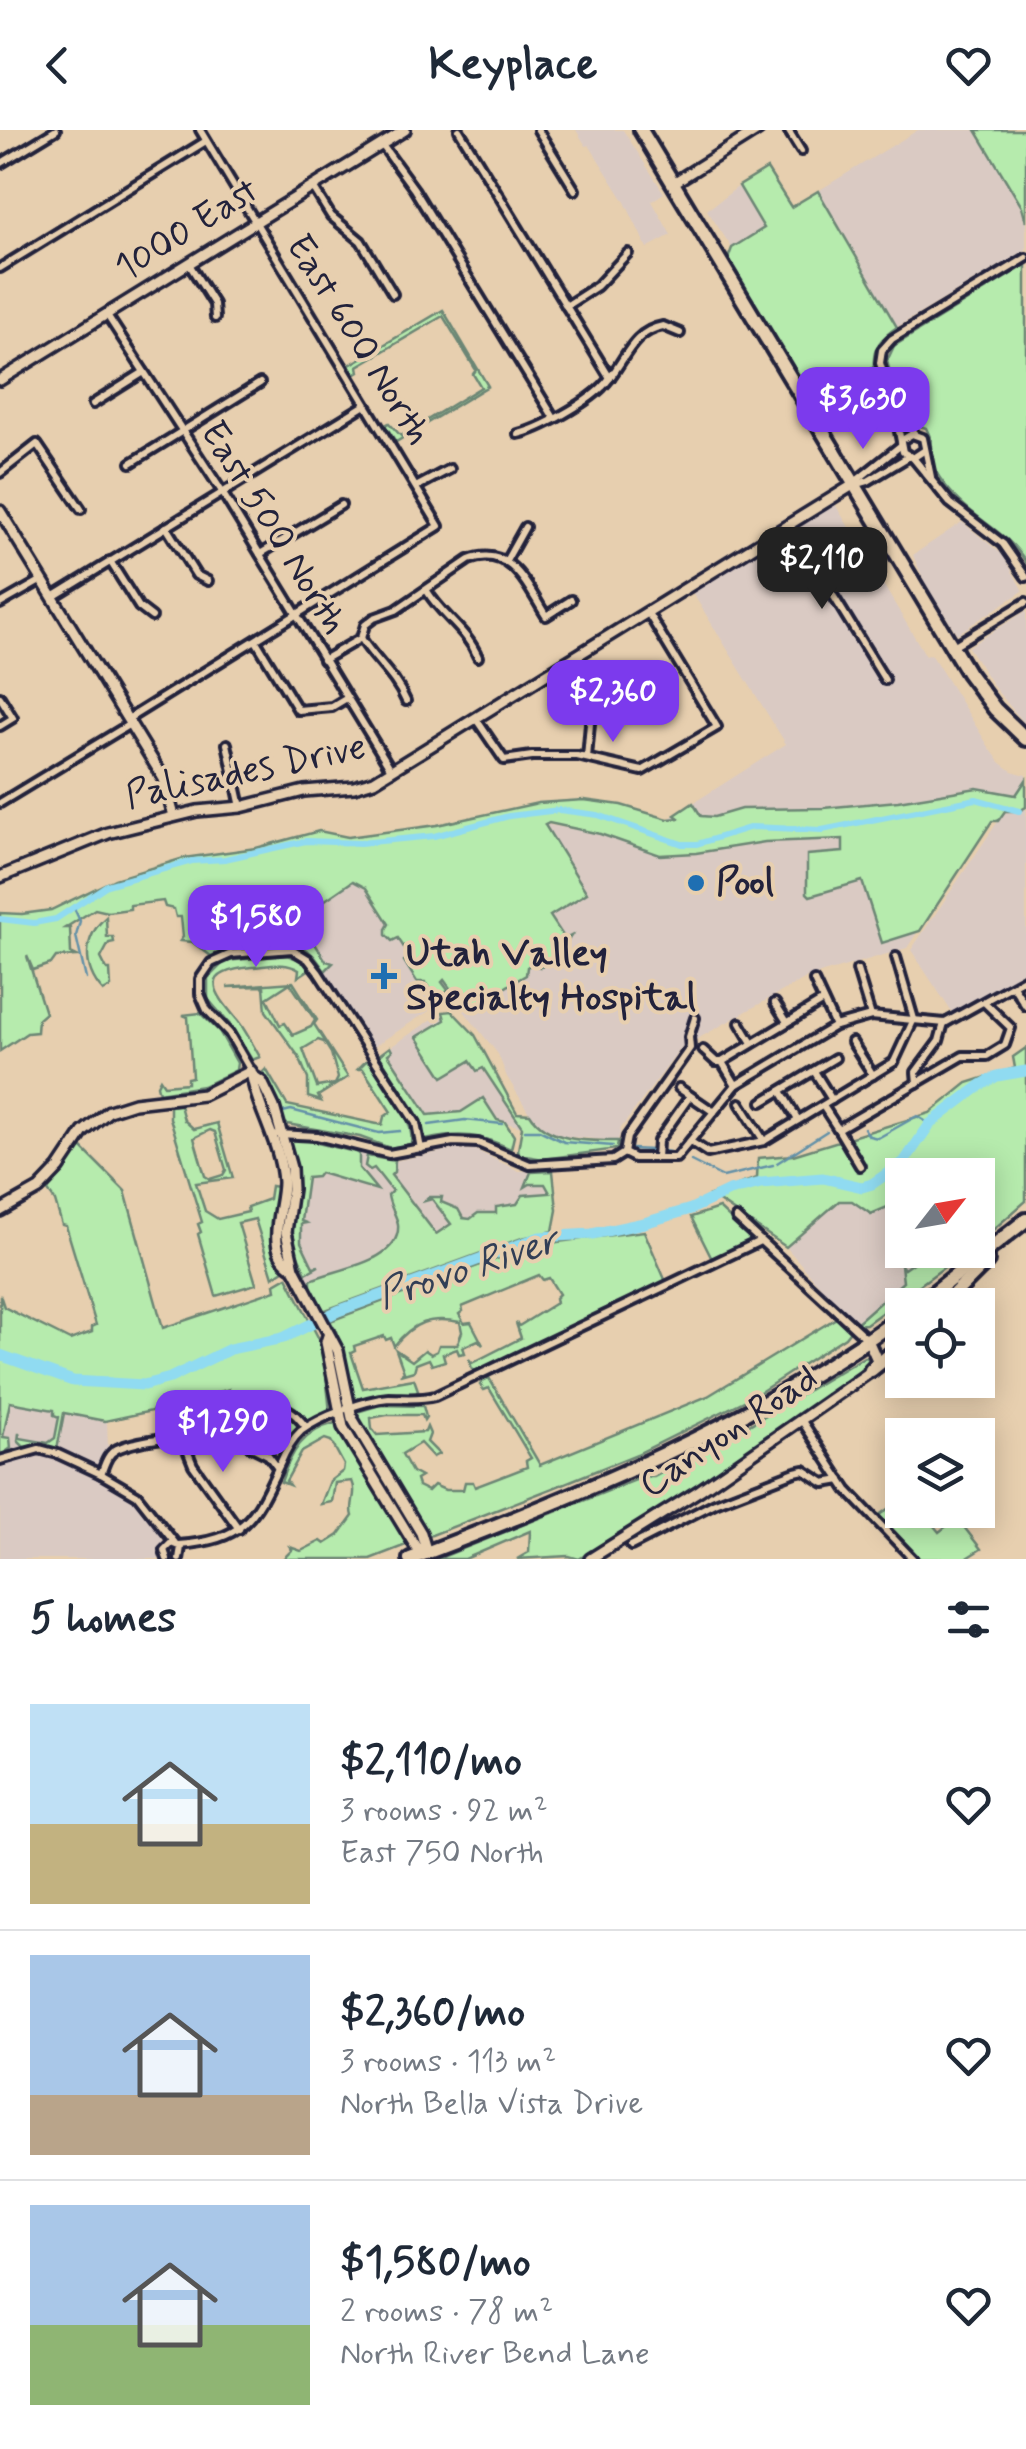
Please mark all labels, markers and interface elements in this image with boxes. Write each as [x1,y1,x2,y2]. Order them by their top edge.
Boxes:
text: Keyplace [429,36,597,95]
icon: back [30,38,85,93]
icon: heart [941,38,996,93]
street label: 1000 East [106,167,268,293]
street label: East 600 North [274,225,442,455]
pin: $3,630 [782,367,944,452]
text: $3,630 [819,378,907,420]
street label: East 500 North [188,412,358,644]
pin: $2,110 [741,527,903,612]
text: $2,110 [779,538,865,580]
pin: $2,360 [532,660,694,745]
text: $2,360 [569,671,657,713]
street label: Palisades Drive [121,723,371,821]
place label: Pool [716,859,774,908]
marker: Pool [685,872,707,894]
pin: $1,580 [175,885,337,970]
text: $1,580 [210,896,302,938]
place label: Utah Valley Specialty Hospital [406,930,696,1023]
marker: Utah Valley Specialty Hospital [371,963,397,989]
north arrow [885,1158,995,1268]
map controls [885,1158,995,1528]
water label: Provo River [371,1214,569,1323]
button: locate [885,1288,995,1398]
street label: Canyon Road [630,1354,828,1510]
pin: $1,290 [142,1390,304,1475]
text: $1,290 [177,1401,269,1443]
button: layers [885,1418,995,1528]
text: 5 homes [30,1592,176,1647]
icon: filters [941,1592,996,1647]
text: $2,110/mo [340,1735,522,1790]
icon: home [110,1744,230,1864]
icon: heart [941,1777,996,1832]
text: 3 rooms · 92 m² [340,1790,548,1832]
text: East 750 North [340,1832,544,1874]
text: $2,360/mo [340,1986,525,2041]
icon: home [110,1995,230,2115]
icon: heart [941,2028,996,2083]
text: 3 rooms · 113 m² [340,2041,556,2083]
text: North Bella Vista Drive [340,2083,643,2125]
text: $1,580/mo [340,2236,531,2291]
icon: home [110,2245,230,2365]
icon: heart [941,2278,996,2333]
text: 2 rooms · 78 m² [340,2291,553,2333]
text: North River Bend Lane [340,2333,650,2375]

